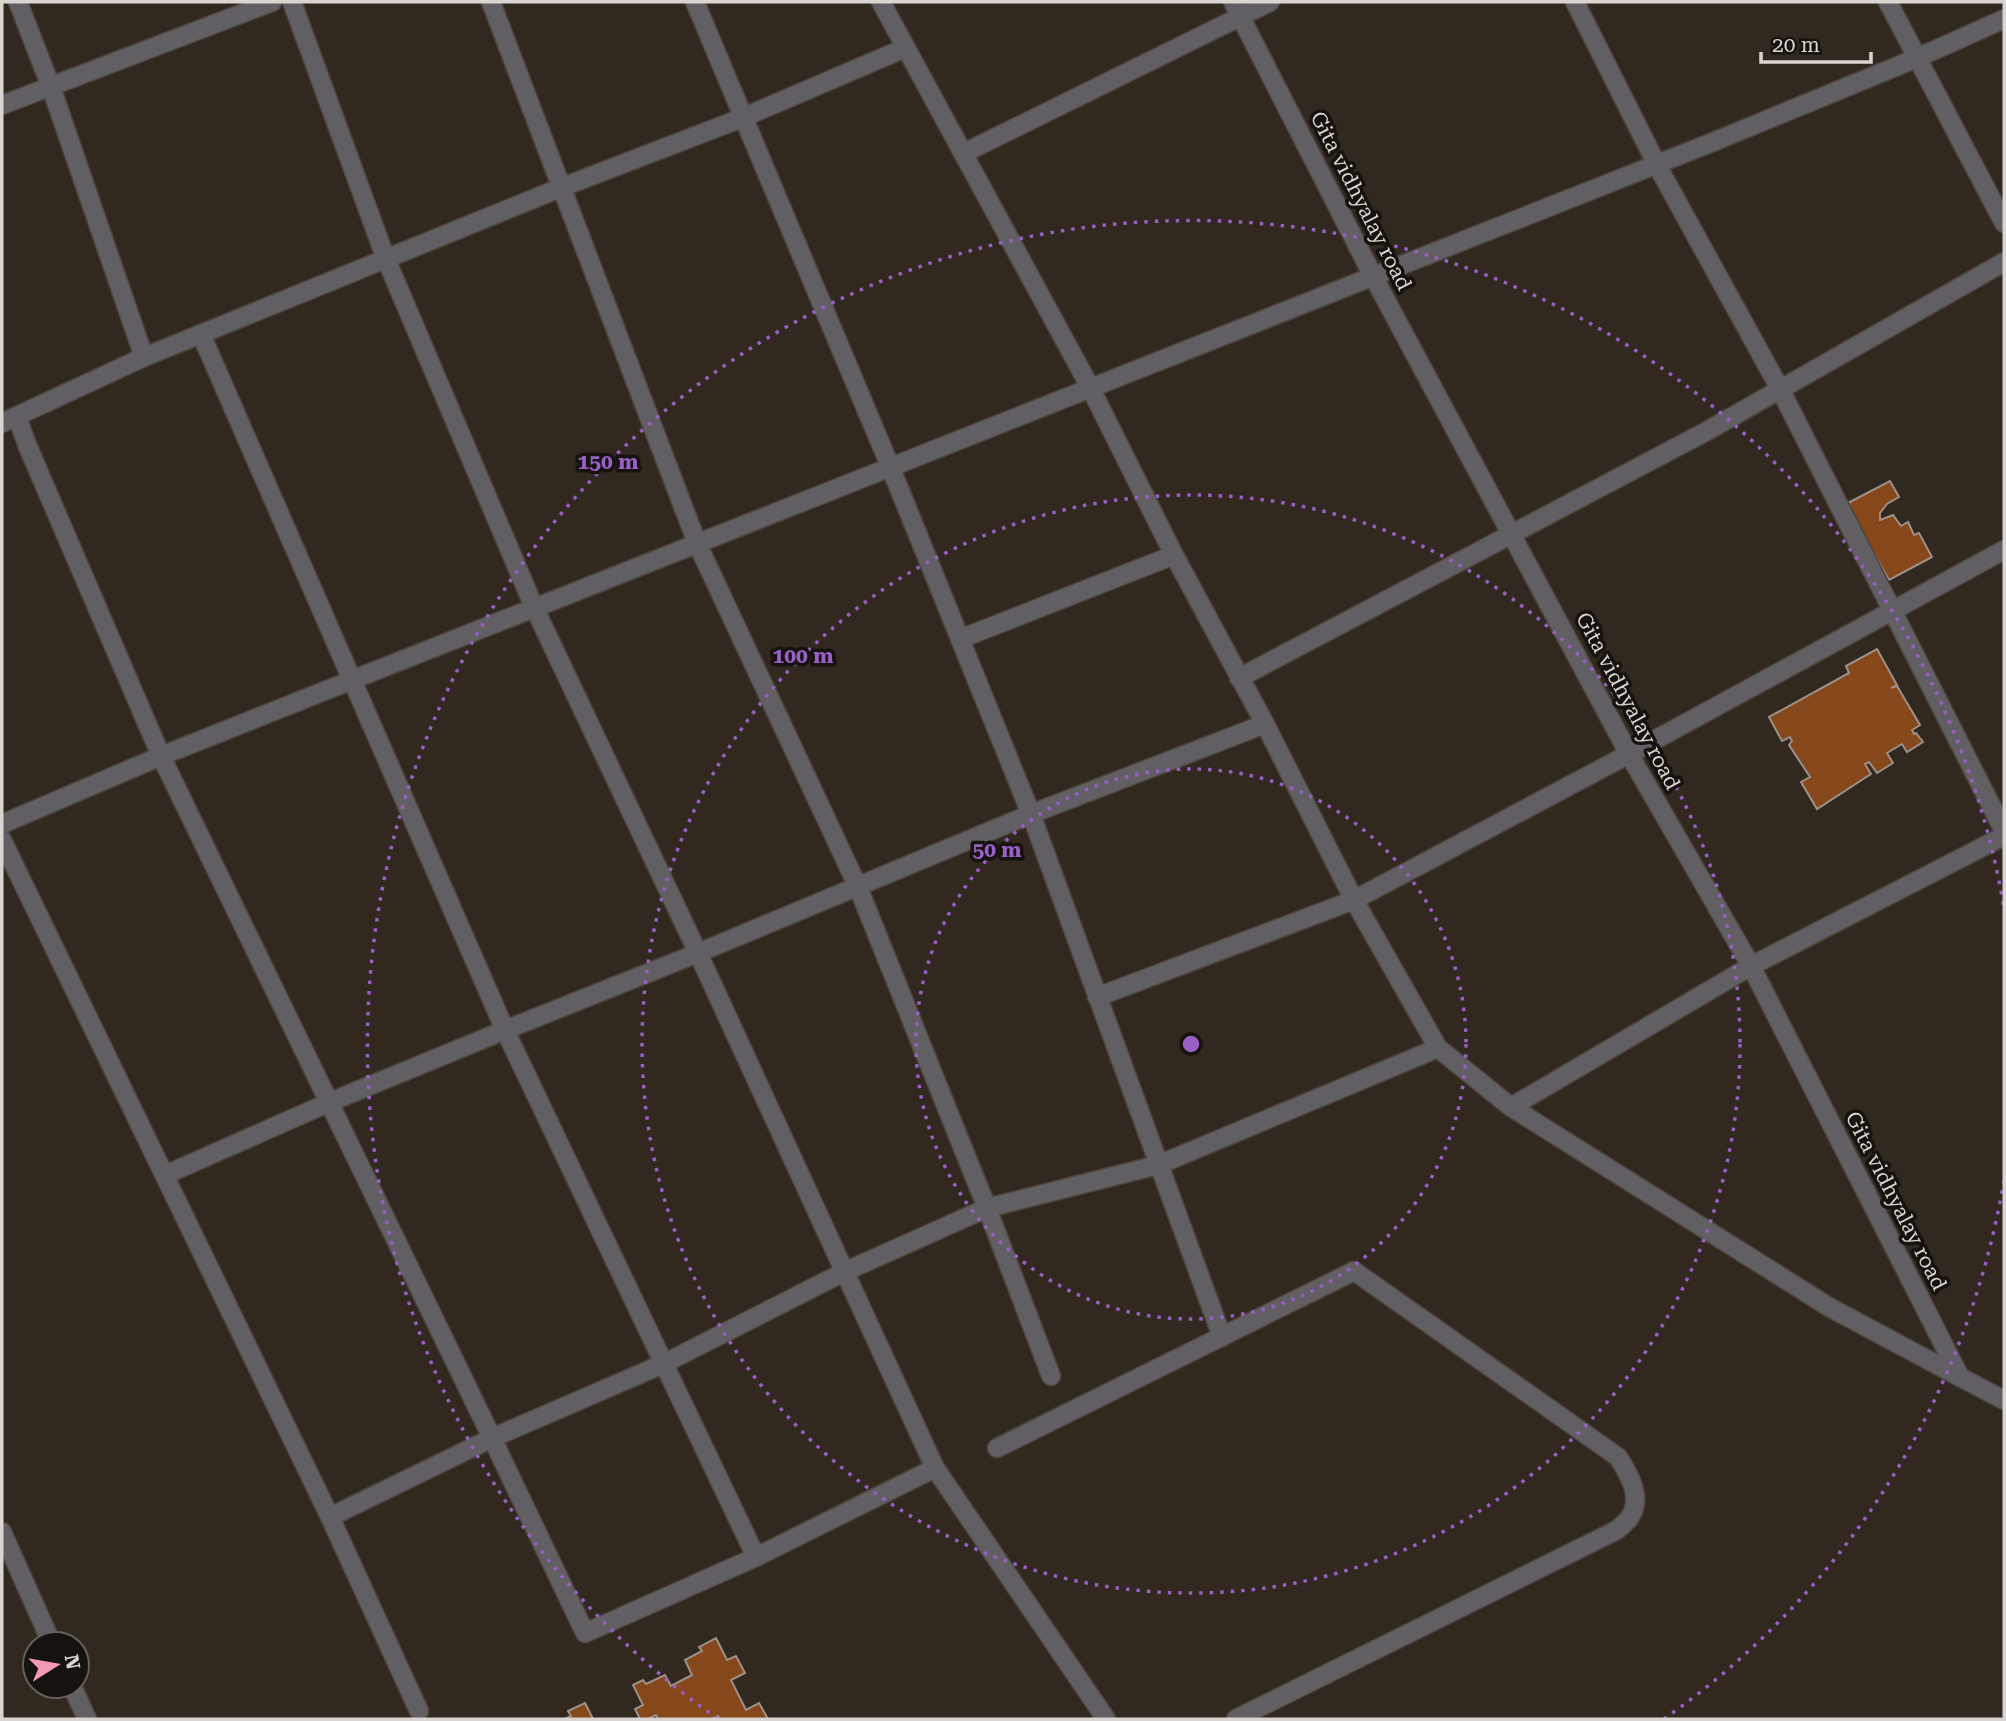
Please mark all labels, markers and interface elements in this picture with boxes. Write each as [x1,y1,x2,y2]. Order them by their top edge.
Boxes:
scale bar [1761,21,1871,65]
text: 20 m [1772,33,1820,57]
street label: Gita vidhyalay road [1306,108,1417,295]
text: 150 m [578,450,638,474]
street label: Gita vidhyalay road [1571,608,1685,794]
text: 100 m [773,644,833,668]
text: 50 m [972,838,1022,862]
centre of rings [1179,1032,1203,1056]
street label: Gita vidhyalay road [1841,1108,1952,1295]
north arrow [21,1630,91,1700]
text: N [60,1652,85,1672]

